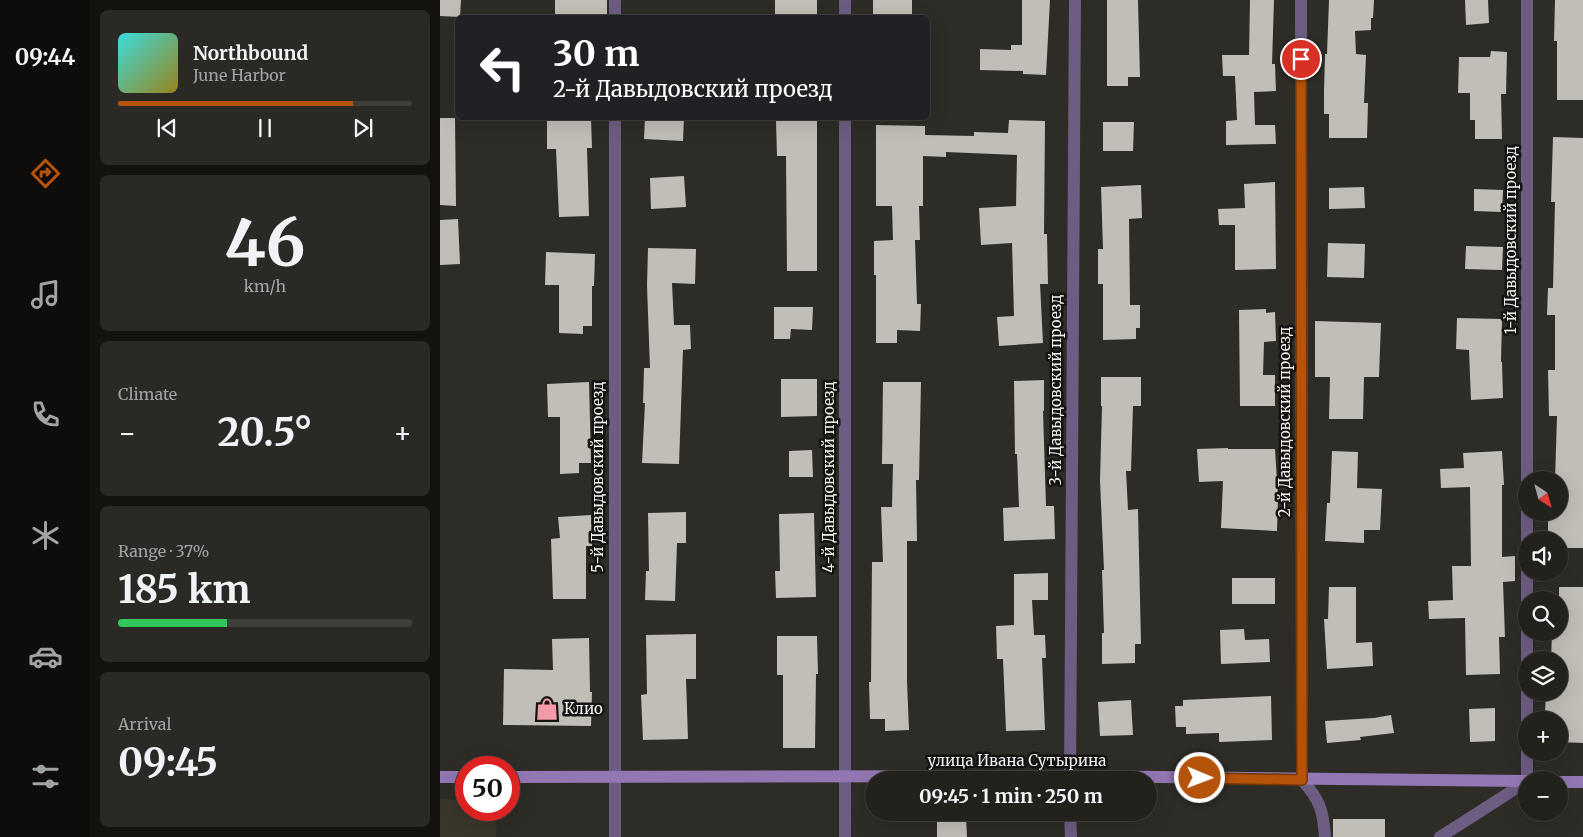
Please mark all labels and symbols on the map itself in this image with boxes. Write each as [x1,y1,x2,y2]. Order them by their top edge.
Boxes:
pin [1280,38,1322,80]
street label: 1-й Давыдовский проезд [1501,146,1520,334]
street label: 3-й Давыдовский проезд [1046,294,1065,486]
street label: 2-й Давыдовский проезд [1275,327,1294,517]
street label: 5-й Давыдовский проезд [588,381,607,573]
street label: 4-й Давыдовский проезд [819,381,838,573]
north arrow [1518,471,1568,521]
shop icon: Клио [534,696,560,722]
place label: Клио [564,699,603,718]
street label: улица Ивана Сутырина [928,751,1106,770]
position arrow [1173,751,1225,803]
speed limit sign: 50 [455,756,520,821]

